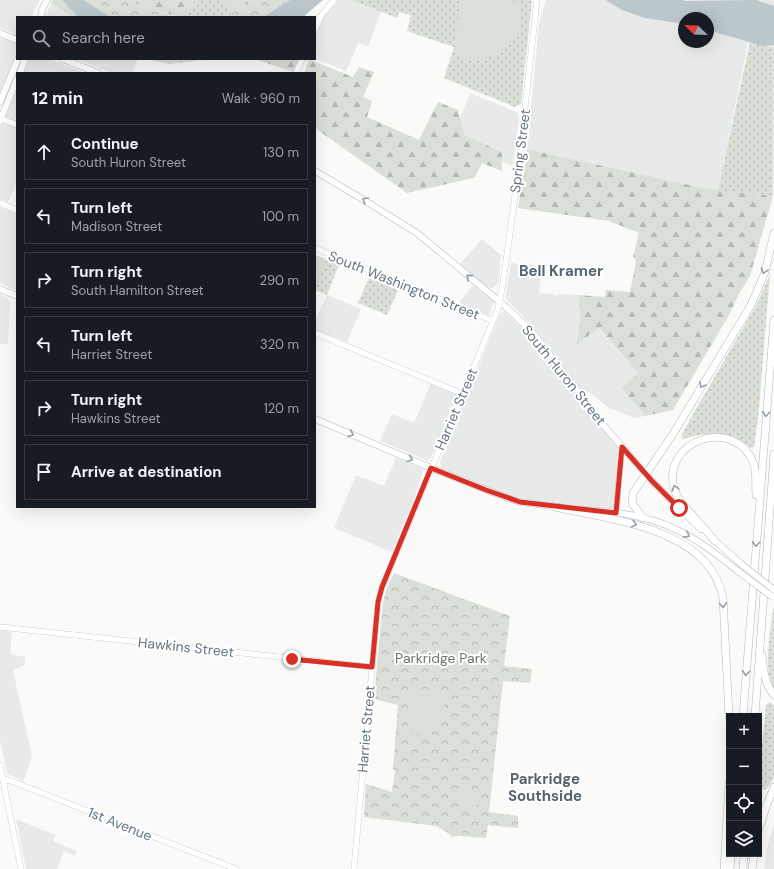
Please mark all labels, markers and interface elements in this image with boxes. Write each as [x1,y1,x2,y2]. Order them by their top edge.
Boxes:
north arrow [678,12,714,48]
search box [16,16,316,60]
icon: search [30,27,52,49]
text: Search here [62,28,145,48]
text: 12 min [32,87,83,109]
text: Walk · 960 m [222,90,300,107]
street label: Spring Street [506,108,534,194]
text: Continue [71,134,139,154]
icon: ahead [33,141,55,163]
text: 130 m [263,144,299,161]
text: South Huron Street [71,154,186,171]
text: Turn left [71,198,132,218]
one-way arrow [362,198,369,205]
icon: left [33,205,55,227]
text: 100 m [262,208,299,225]
text: Madison Street [71,218,162,235]
street label: South Washington Street [326,246,482,324]
district label: Bell Kramer [519,261,603,281]
text: Turn right [71,262,142,282]
one-way arrow [761,268,769,275]
icon: right [33,269,55,291]
text: 290 m [260,272,299,289]
one-way arrow [467,274,474,281]
text: South Hamilton Street [71,282,204,299]
street label: South Huron Street [518,321,610,429]
text: Turn left [71,326,132,346]
icon: left [33,333,55,355]
text: 320 m [260,336,299,353]
text: Harriet Street [71,346,152,363]
street label: Harriet Street [431,365,481,453]
one-way arrow [699,381,706,388]
text: Turn right [71,390,142,410]
icon: right [33,397,55,419]
text: 120 m [264,400,299,417]
text: Hawkins Street [71,410,161,427]
one-way arrow [762,411,771,417]
one-way arrow [346,429,354,437]
one-way arrow [406,454,414,462]
icon: arrive [33,461,55,483]
text: Arrive at destination [71,462,222,482]
one-way arrow [671,485,680,492]
route start [670,499,688,517]
one-way arrow [631,519,637,527]
one-way arrow [683,530,690,538]
one-way arrow [752,541,761,547]
one-way arrow [719,602,728,608]
street label: Hawkins Street [137,633,235,661]
park label: Parkridge Park [395,649,487,667]
route end [283,650,301,668]
one-way arrow [742,670,751,676]
street label: Harriet Street [353,685,379,773]
map controls [726,713,762,857]
button: + [726,713,762,749]
button: − [726,749,762,785]
district label: Parkridge Southside [508,769,582,806]
button: locate [726,785,762,821]
street label: 1st Avenue [85,803,155,845]
button: layers [726,821,762,857]

